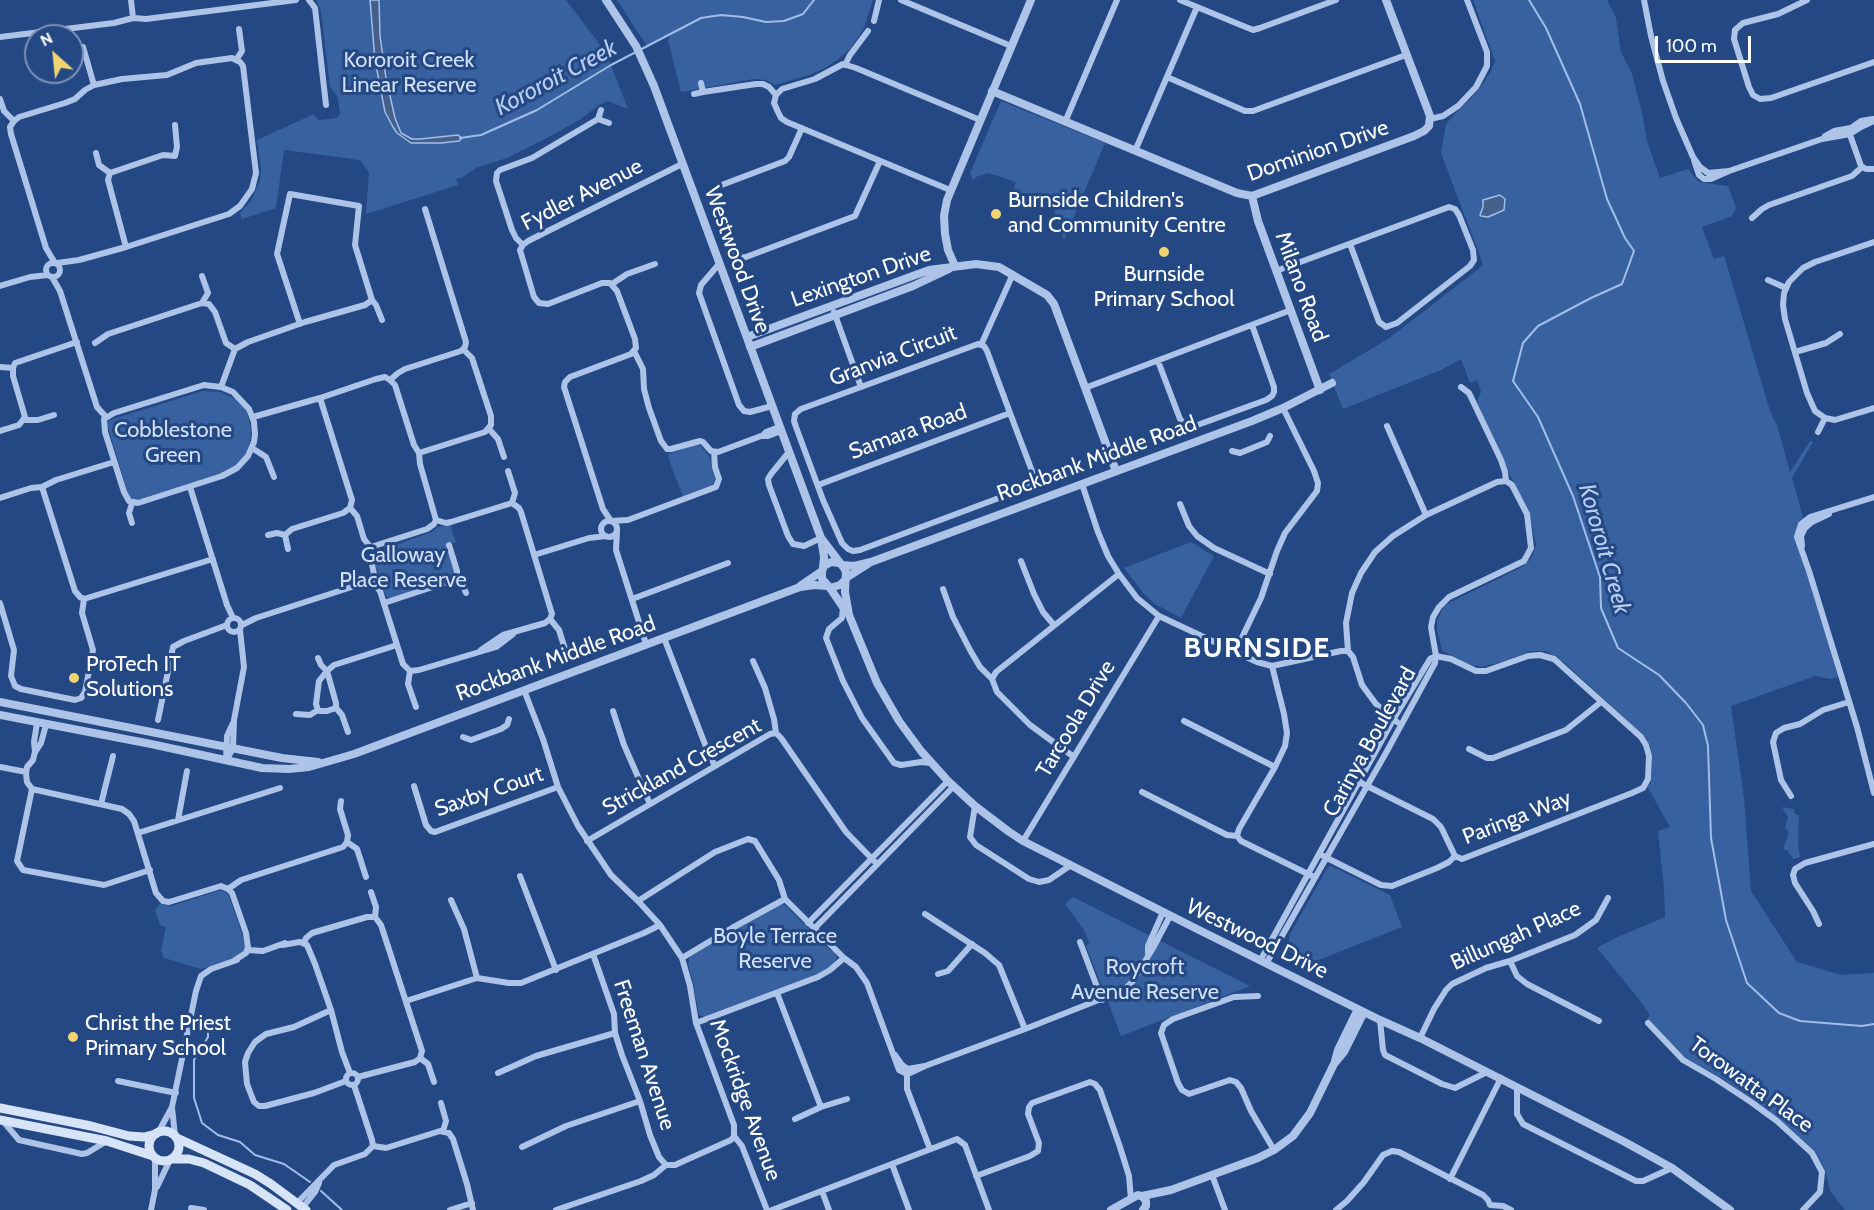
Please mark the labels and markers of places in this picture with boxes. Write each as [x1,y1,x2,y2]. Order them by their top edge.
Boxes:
place label: Burnside Children's and Community Centre [1008,188,1226,240]
marker: Burnside Children's and Community Centre [989,207,1003,221]
marker: Burnside Primary School [1157,245,1171,259]
place label: Burnside Primary School [1093,262,1235,314]
place label: ProTech IT Solutions [86,652,181,704]
marker: ProTech IT Solutions [67,671,81,685]
place label: Christ the Priest Primary School [85,1011,231,1062]
marker: Christ the Priest Primary School [66,1030,80,1044]

